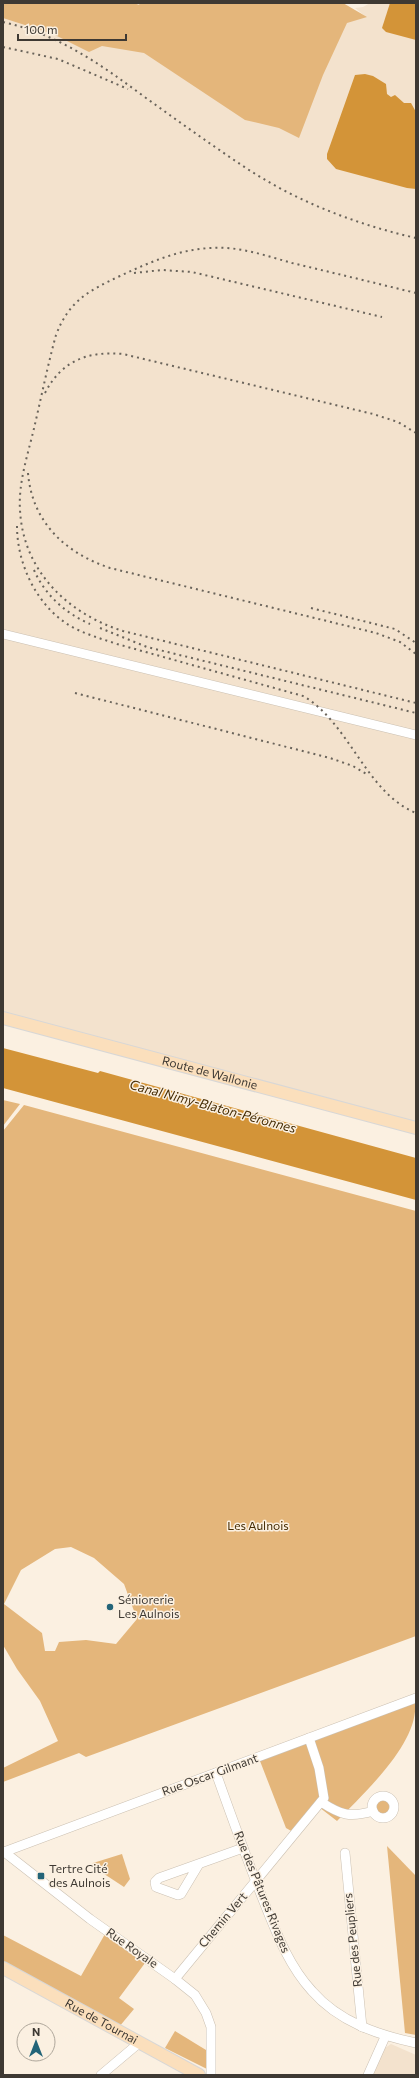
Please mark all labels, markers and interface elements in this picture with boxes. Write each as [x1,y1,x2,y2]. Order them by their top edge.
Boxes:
scale bar [18,16,126,42]
text: 100 m [24,22,58,36]
street label: Route de Wallonie [161,1053,259,1092]
water label: Canal Nimy-Blaton-Péronnes [128,1076,298,1136]
park label: Les Aulnois [227,1518,289,1532]
place label: Séniorerie Les Aulnois [118,1592,179,1620]
marker: Séniorerie Les Aulnois [105,1602,115,1612]
street label: Rue Oscar Gilmant [160,1750,260,1798]
street label: Rue des Pâtures Rivages [232,1829,294,1955]
place label: Tertre Cité des Aulnois [49,1861,111,1889]
marker: Tertre Cité des Aulnois [36,1871,46,1881]
street label: Chemin Vert [195,1889,249,1950]
street label: Rue des Peupliers [340,1892,364,1988]
street label: Rue Royale [104,1924,161,1970]
street label: Rue de Tournai [63,1995,141,2046]
north arrow [16,2022,56,2062]
text: N [32,2025,40,2038]

